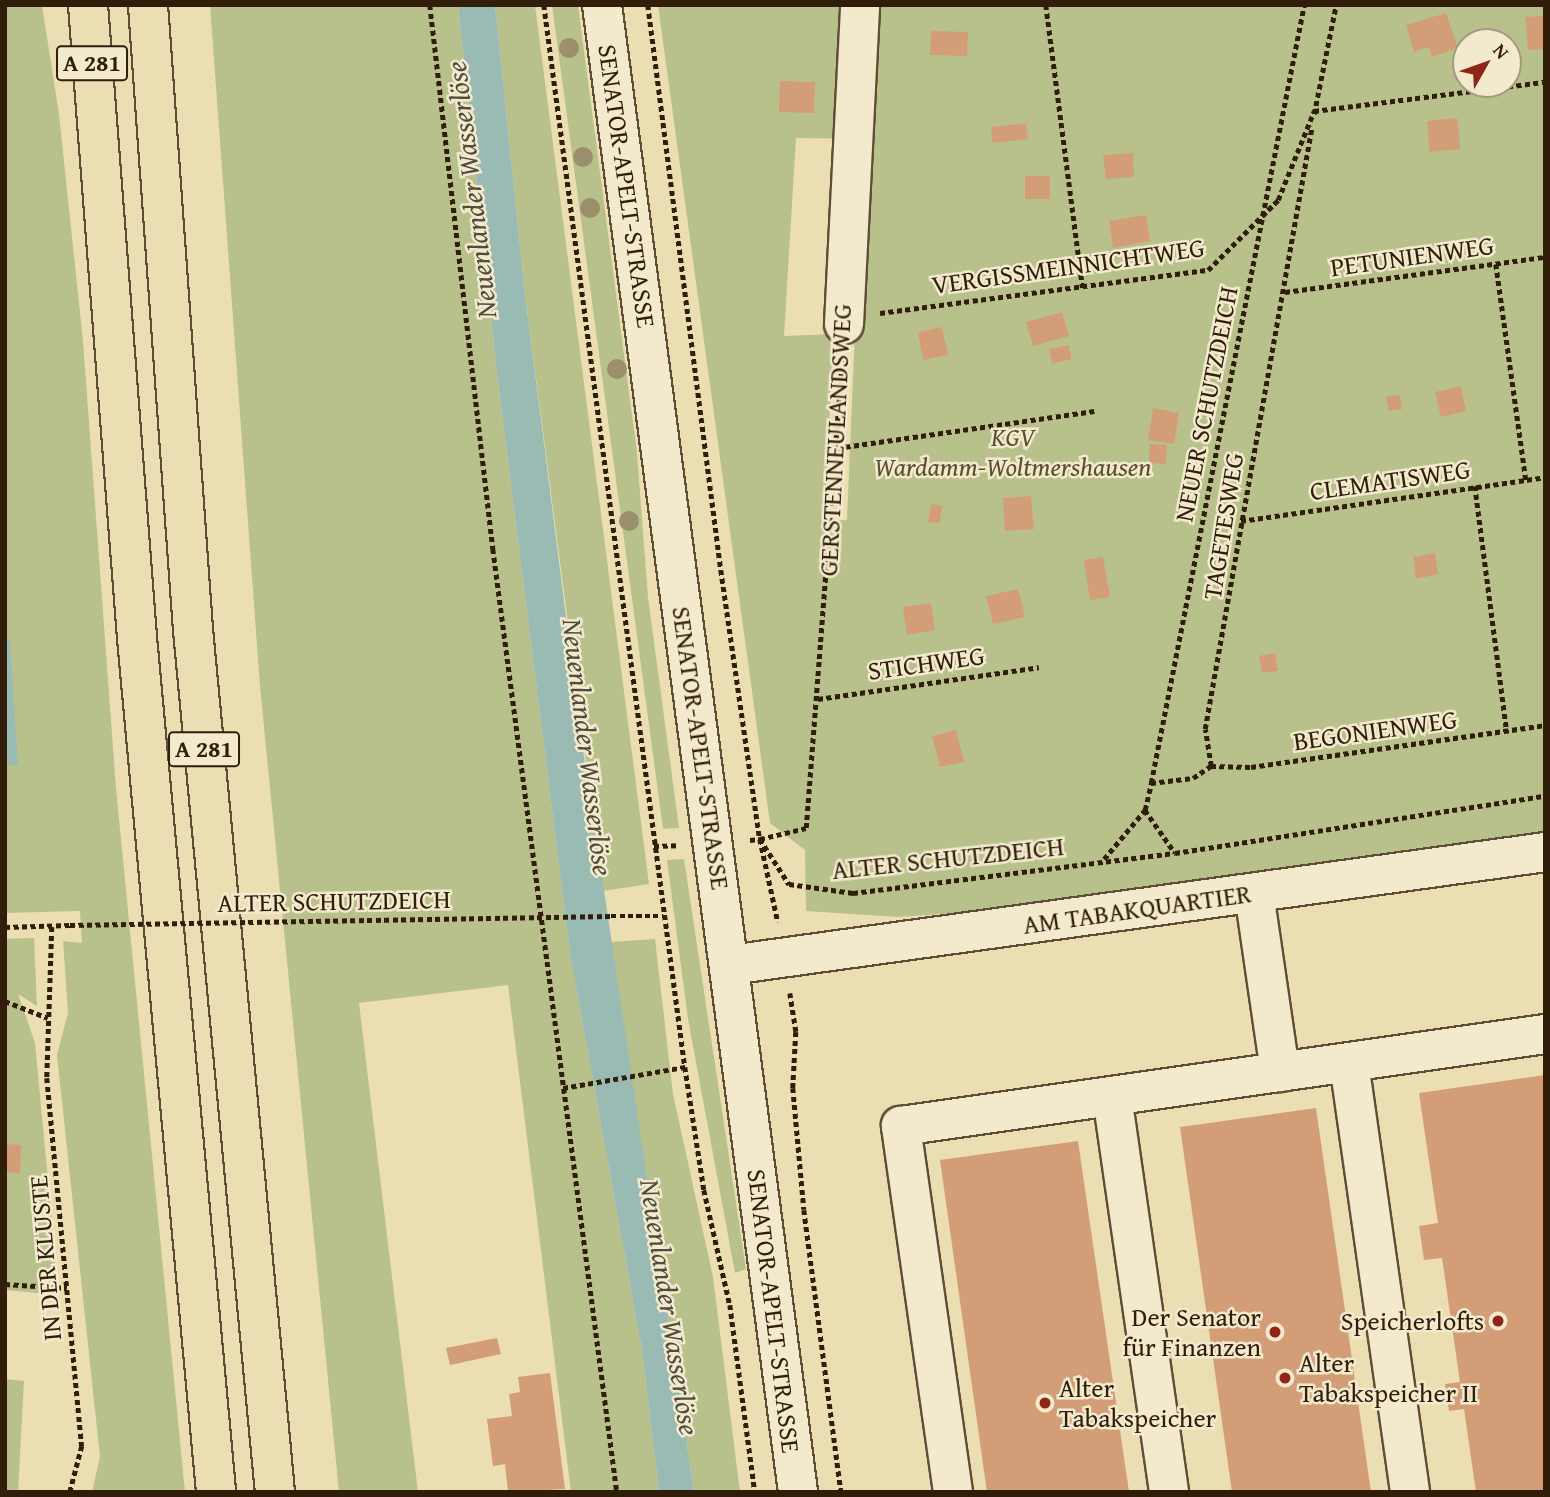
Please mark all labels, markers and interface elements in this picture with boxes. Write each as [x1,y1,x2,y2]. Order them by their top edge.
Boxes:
north arrow [1452,28,1522,98]
text: N [1487,37,1516,65]
road number: A 281 [55,42,129,84]
street label: SENATOR-APELT-STRASSE [592,42,662,330]
water label: Neuenlander Wasserlöse [439,60,503,320]
street label: PETUNIENWEG [1328,229,1496,283]
street label: VERGISSMEINNICHTWEG [930,231,1206,301]
street label: NEUER SCHUTZDEICH [1168,284,1244,524]
street label: GERSTENNEULANDSWEG [812,303,858,577]
park label: KGV Wardamm-Woltmershausen [875,421,1151,482]
street label: TAGETESWEG [1196,451,1250,601]
street label: CLEMATISWEG [1308,453,1472,507]
street label: SENATOR-APELT-STRASSE [666,604,736,892]
water label: Neuenlander Wasserlöse [556,617,620,877]
street label: STICHWEG [866,639,986,687]
street label: BEGONIENWEG [1291,703,1459,757]
road number: A 281 [167,728,241,770]
street label: ALTER SCHUTZDEICH [830,830,1066,886]
street label: AM TABAKQUARTIER [1021,878,1253,940]
street label: ALTER SCHUTZDEICH [217,883,451,919]
street label: SENATOR-APELT-STRASSE [741,1167,807,1455]
street label: IN DER KLUSTE [22,1174,68,1342]
water label: Neuenlander Wasserlöse [633,1177,707,1437]
place label: Der Senator für Finanzen [1123,1301,1261,1362]
place label: Speicherlofts [1341,1305,1484,1337]
marker: Speicherlofts [1490,1313,1506,1329]
marker: Der Senator für Finanzen [1267,1324,1283,1340]
place label: Alter Tabakspeicher II [1299,1347,1478,1408]
marker: Alter Tabakspeicher II [1277,1370,1293,1386]
place label: Alter Tabakspeicher [1059,1372,1216,1434]
marker: Alter Tabakspeicher [1037,1395,1053,1411]

